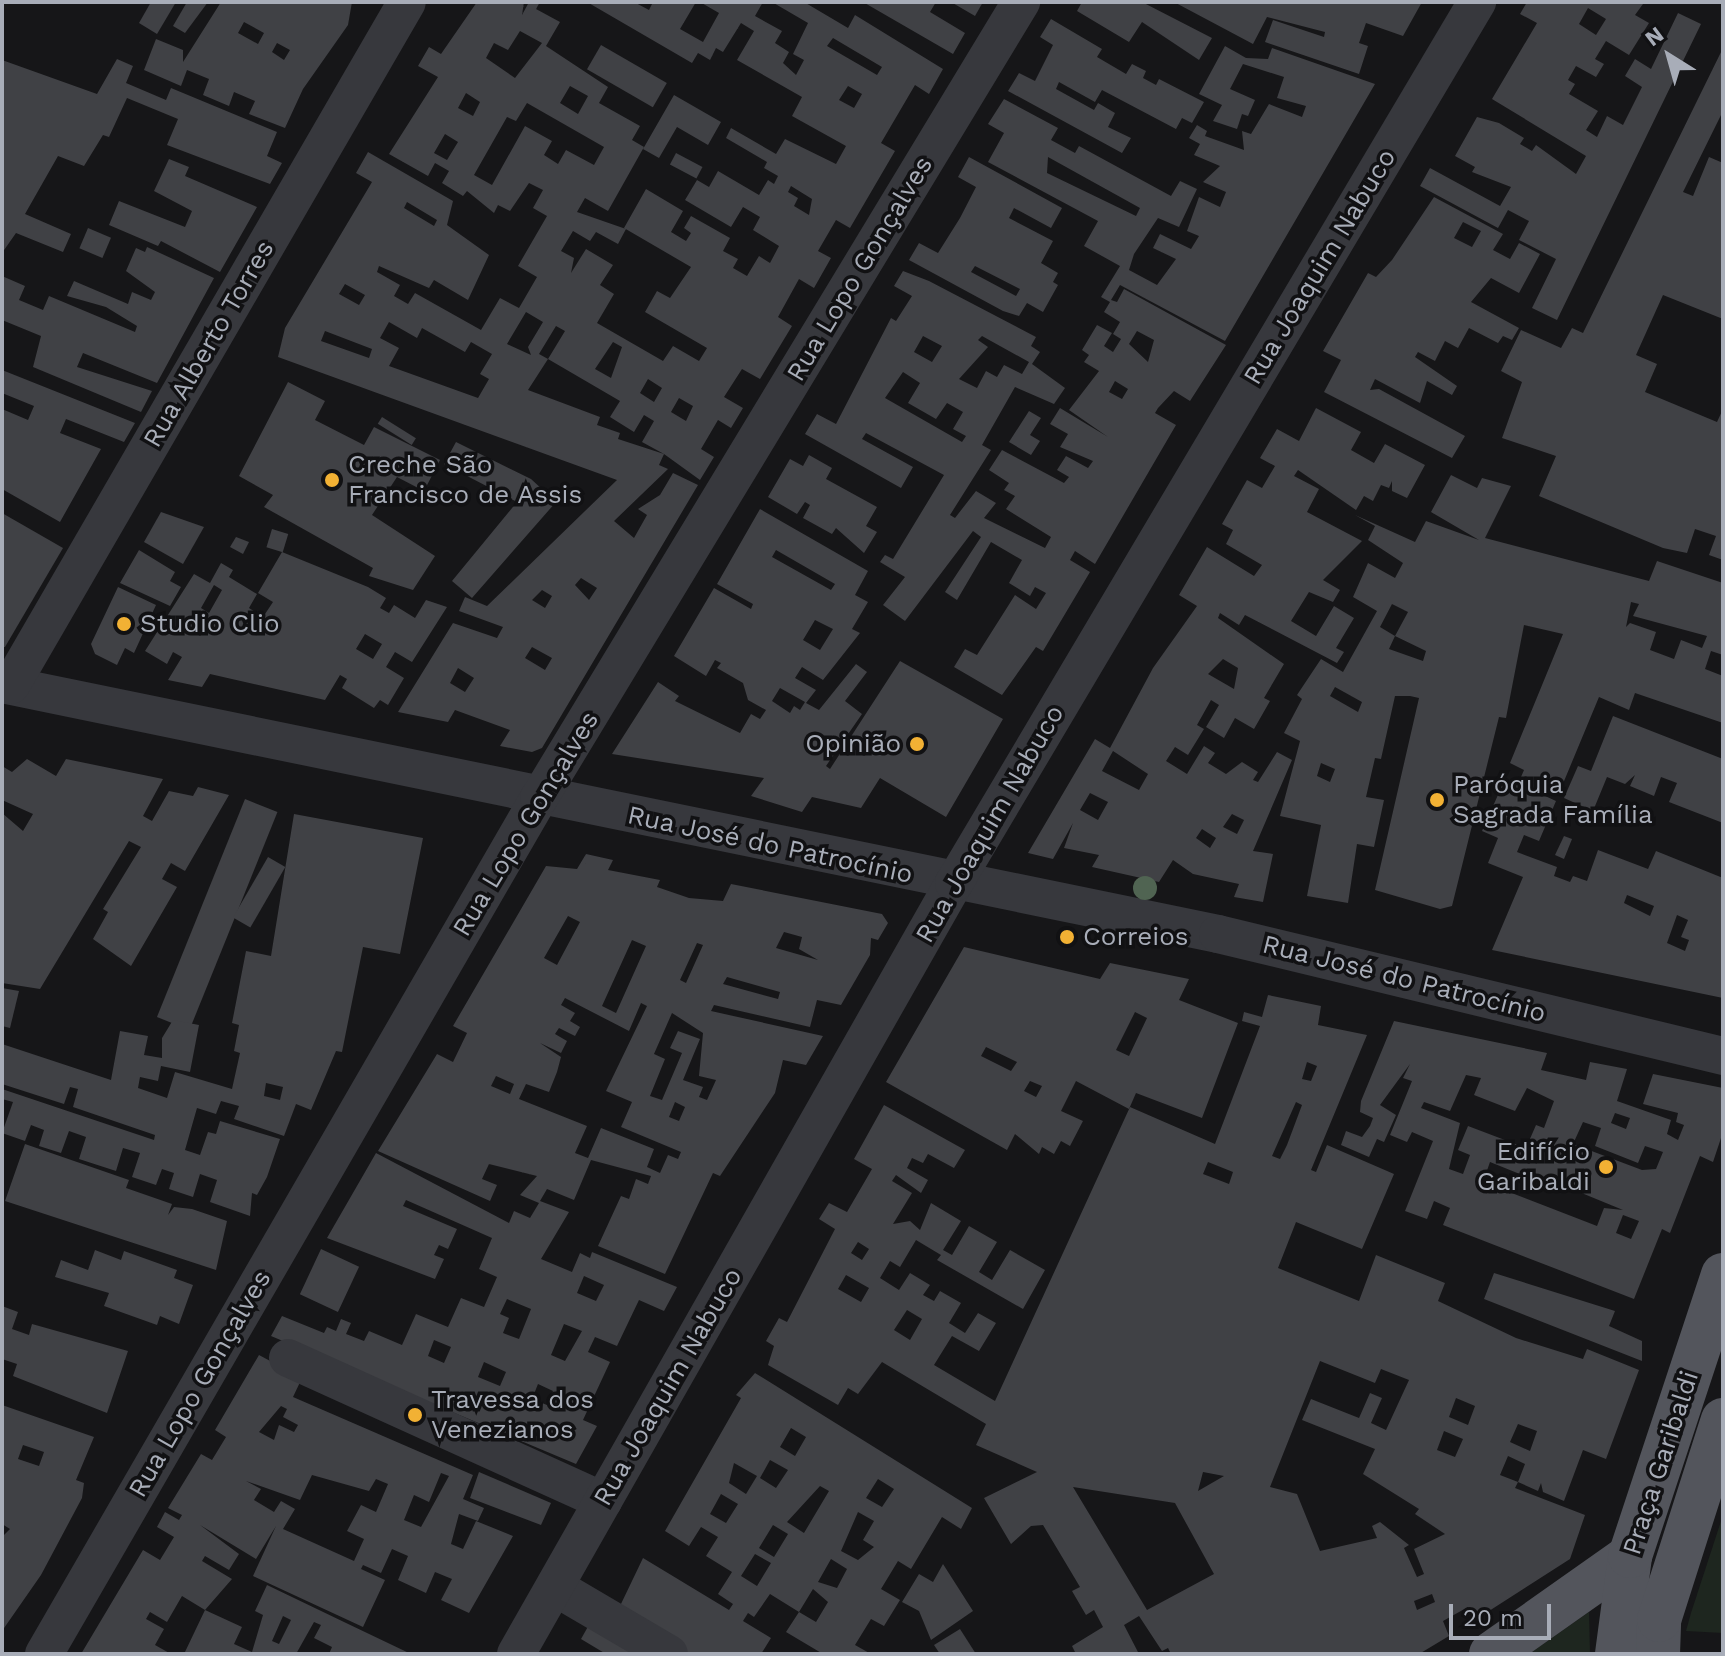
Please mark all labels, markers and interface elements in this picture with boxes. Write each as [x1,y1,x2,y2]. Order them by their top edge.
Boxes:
north arrow [1629,16,1709,96]
text: N [1640,22,1668,51]
street label: Rua Joaquim Nabuco [1237,143,1403,391]
street label: Rua Lopo Gonçalves [780,151,940,387]
street label: Rua Alberto Torres [136,234,282,454]
place label: Creche São Francisco de Assis [348,449,583,510]
marker: Creche São Francisco de Assis [323,471,341,489]
place label: Studio Clio [140,608,280,640]
marker: Studio Clio [115,615,133,633]
street label: Rua Joaquim Nabuco [909,699,1071,949]
street label: Rua Lopo Gonçalves [446,706,606,942]
place label: Opinião [805,728,901,760]
marker: Opinião [908,735,926,753]
place label: Paróquia Sagrada Família [1453,769,1653,830]
marker: Paróquia Sagrada Família [1428,791,1446,809]
street label: Rua José do Patrocínio [624,799,916,891]
place label: Correios [1083,921,1188,953]
marker: Correios [1058,928,1076,946]
street label: Rua José do Patrocínio [1259,929,1549,1029]
place label: Edifício Garibaldi [1477,1136,1590,1198]
marker: Edifício Garibaldi [1597,1158,1615,1176]
street label: Rua Joaquim Nabuco [587,1262,749,1512]
street label: Rua Lopo Gonçalves [122,1265,278,1503]
street label: Praça Garibaldi [1616,1367,1706,1559]
place label: Travessa dos Venezianos [431,1384,595,1446]
marker: Travessa dos Venezianos [406,1406,424,1424]
scale bar [1453,1588,1555,1638]
text: 20 m [1463,1604,1523,1632]

